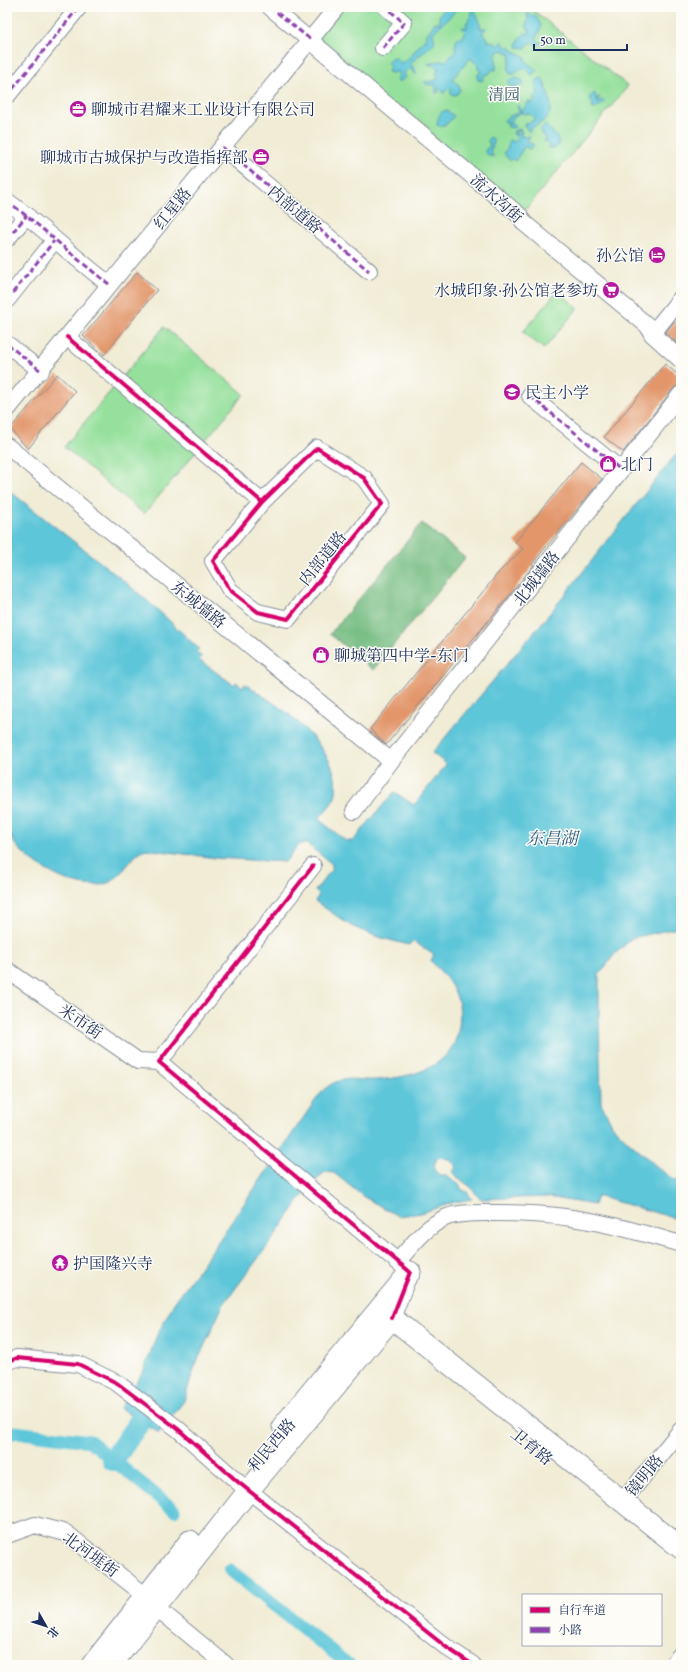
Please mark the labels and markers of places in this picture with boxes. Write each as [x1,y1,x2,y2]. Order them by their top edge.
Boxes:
office icon: 聊城市君耀来工业设计有限公司 [68,99,88,119]
place label: 聊城市君耀来工业设计有限公司 [91,100,315,122]
office icon: 聊城市古城保护与改造指挥部 [251,147,271,167]
place label: 聊城市古城保护与改造指挥部 [40,148,248,170]
hotel icon: 孙公馆 [647,245,667,265]
place label: 孙公馆 [596,246,644,268]
supermarket icon: 水城印象·孙公馆老参坊 [601,280,621,300]
place label: 水城印象·孙公馆老参坊 [434,281,598,303]
school or university icon: 民主小学 [502,382,522,402]
place label: 民主小学 [525,383,589,405]
shop icon: 北门 [598,454,618,474]
place label: 北门 [621,455,653,477]
shop icon: 聊城第四中学-东门 [311,645,331,665]
place label: 聊城第四中学-东门 [334,646,469,668]
temple icon: 护国隆兴寺 [50,1253,70,1273]
place label: 护国隆兴寺 [73,1254,153,1276]

